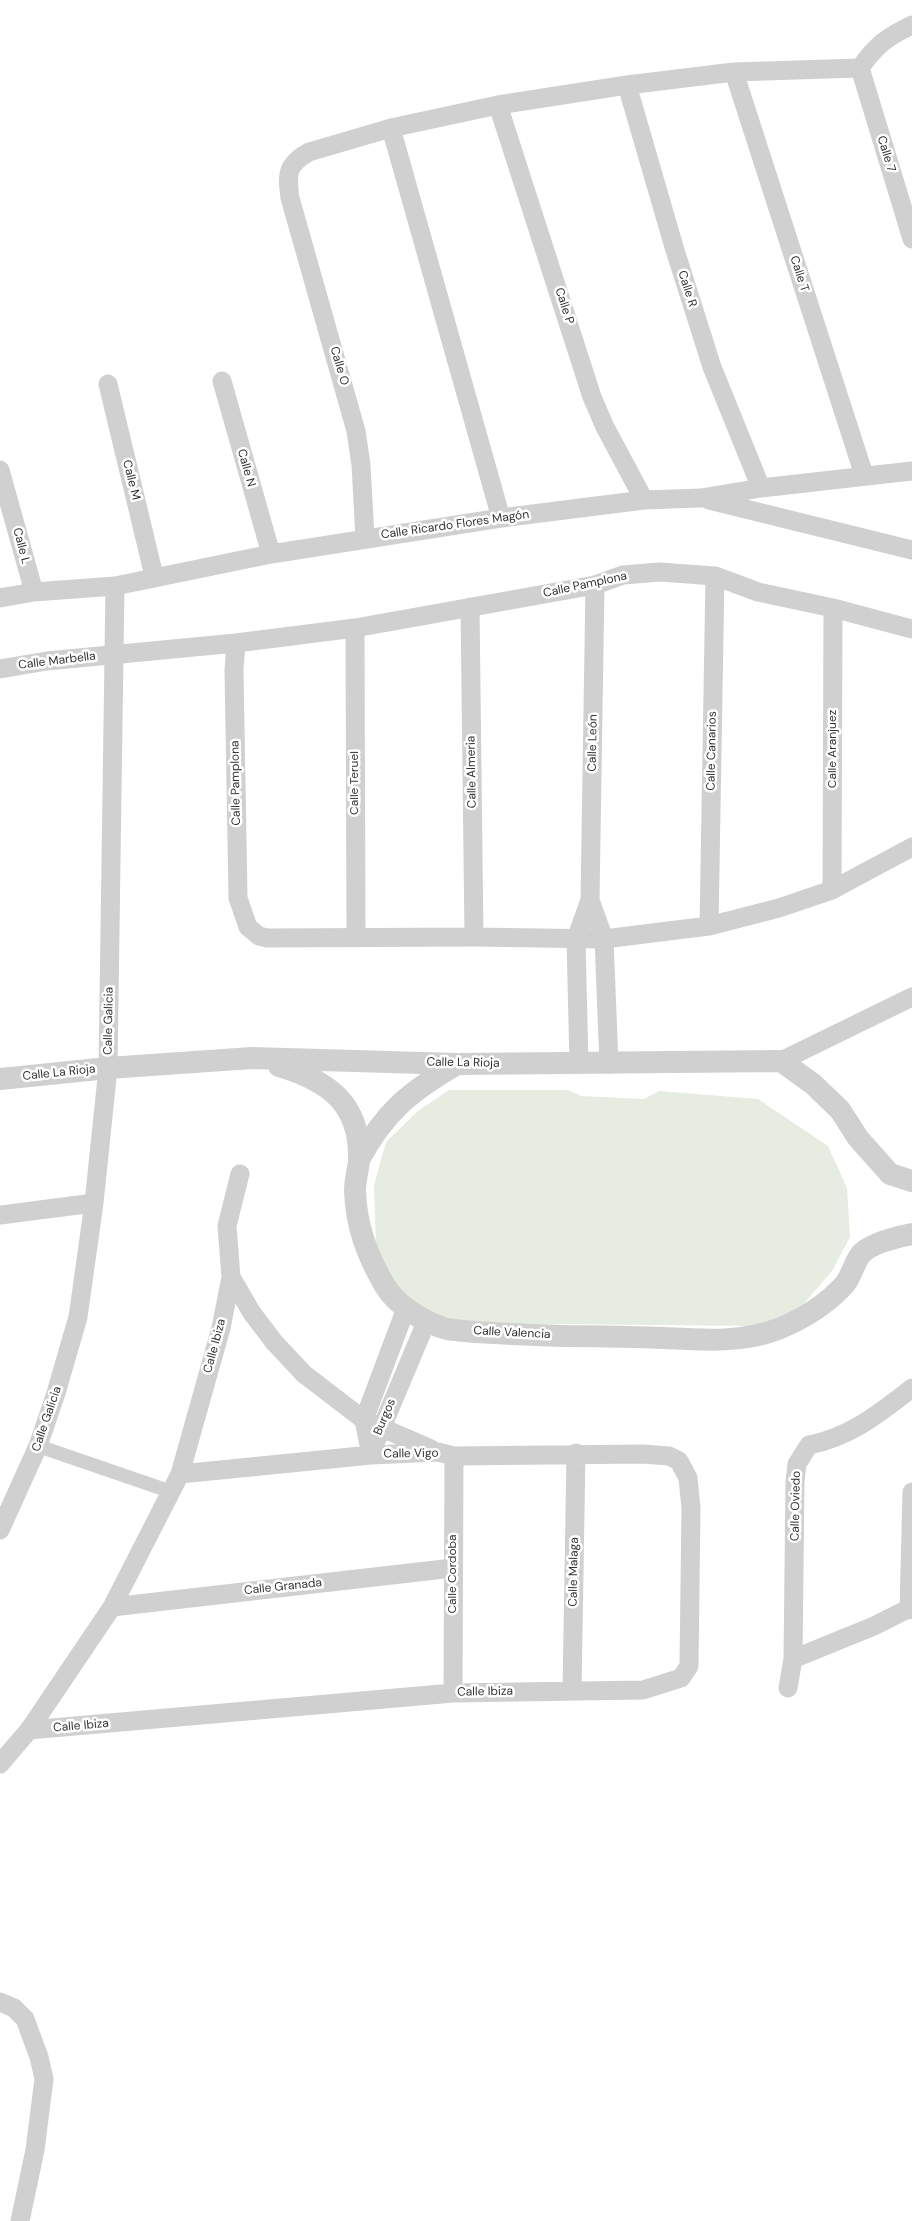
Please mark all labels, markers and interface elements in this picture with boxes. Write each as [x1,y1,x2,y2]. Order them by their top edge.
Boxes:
street label: Calle 7 [874,134,898,174]
street label: Calle T [786,254,812,294]
street label: Calle R [674,269,700,309]
street label: Calle P [551,286,577,326]
street label: Calle O [327,345,351,387]
street label: Calle N [234,447,258,489]
street label: Calle M [119,459,143,501]
street label: Calle Ricardo Flores Magón [380,507,530,543]
street label: Calle L [9,526,33,566]
street label: Calle Pamplona [542,569,628,601]
street label: Calle Marbella [18,649,96,673]
street label: Calle Aranjuez [826,710,840,788]
street label: Calle Canarios [704,711,720,791]
street label: Calle León [585,714,601,772]
street label: Calle Almeria [464,736,480,808]
street label: Calle Pamplona [228,740,244,826]
street label: Calle Teruel [348,751,362,815]
street label: Calle Galicia [101,987,117,1055]
street label: Calle La Rioja [426,1055,500,1071]
street label: Calle La Rioja [22,1062,96,1084]
street label: Calle Ibiza [201,1317,229,1375]
street label: Calle Valencia [473,1324,551,1342]
street label: Calle Galicia [29,1385,65,1453]
street label: Burgos [371,1397,399,1437]
street label: Calle Vigo [383,1446,439,1462]
street label: Calle Oviedo [788,1471,804,1541]
street label: Calle Cordoba [446,1534,460,1614]
street label: Calle Malaga [566,1537,582,1607]
street label: Calle Granada [243,1576,323,1598]
street label: Calle Ibiza [457,1684,513,1700]
street label: Calle Ibiza [53,1716,109,1736]

